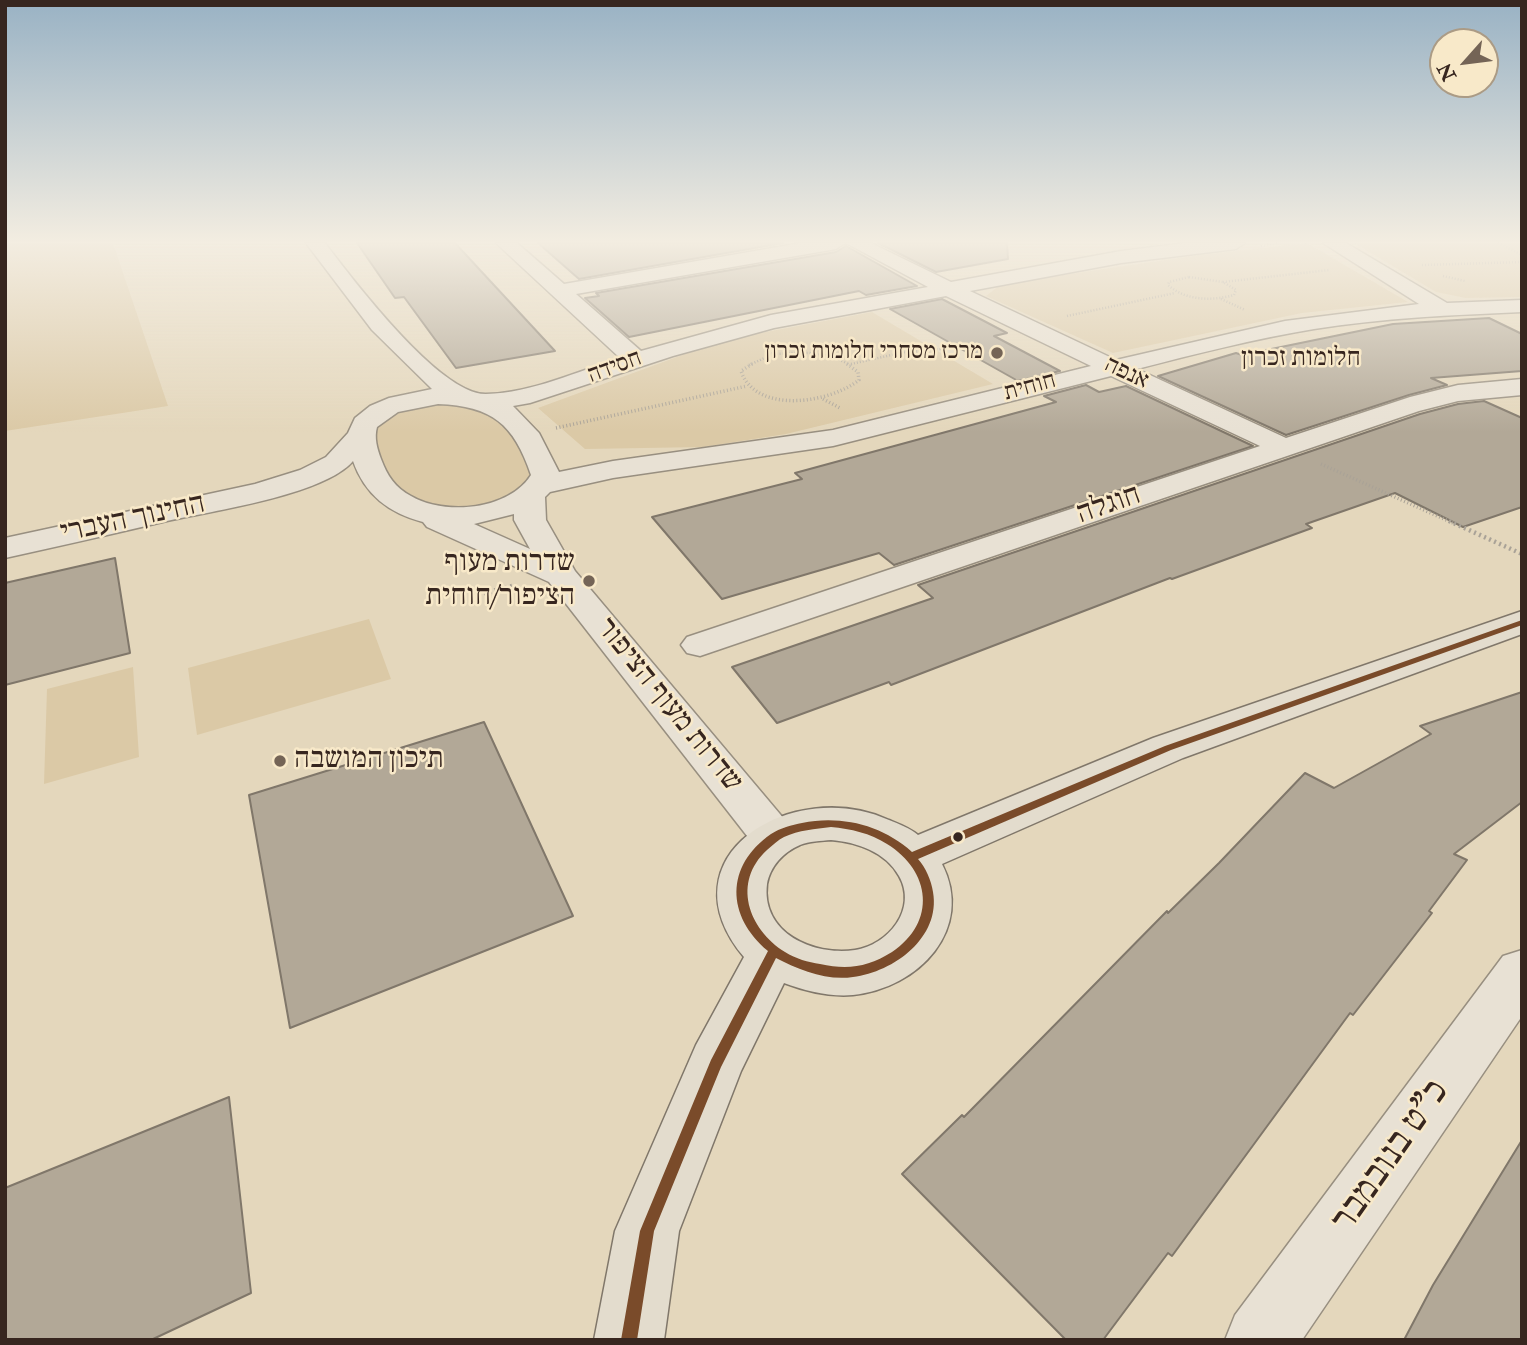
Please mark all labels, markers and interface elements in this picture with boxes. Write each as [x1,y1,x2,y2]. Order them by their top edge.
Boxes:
north arrow [1429,28,1499,98]
text: N [1433,59,1462,85]
place label: מרכז מסחרי חלומות זכרון [765,339,983,367]
district label: חלומות זכרון [1241,343,1361,375]
street label: חסידה [584,345,646,391]
marker: מרכז מסחרי חלומות זכרון [989,345,1005,361]
street label: אנפה [1099,351,1153,397]
street label: חוחית [1001,367,1059,409]
street label: חוגלה [1072,478,1146,534]
street label: החינוך העברי [57,487,209,553]
place label: שדרות מעוף הציפור/חוחית [425,546,575,616]
marker: שדרות מעוף הציפור/חוחית [581,573,597,589]
street label: שדרות מעוף הציפור [587,612,749,800]
place label: תיכון המושבה [294,743,444,779]
marker: תיכון המושבה [272,753,288,769]
unlabelled marker [951,830,965,844]
street label: כ"ט בנובמבר [1324,1073,1460,1241]

